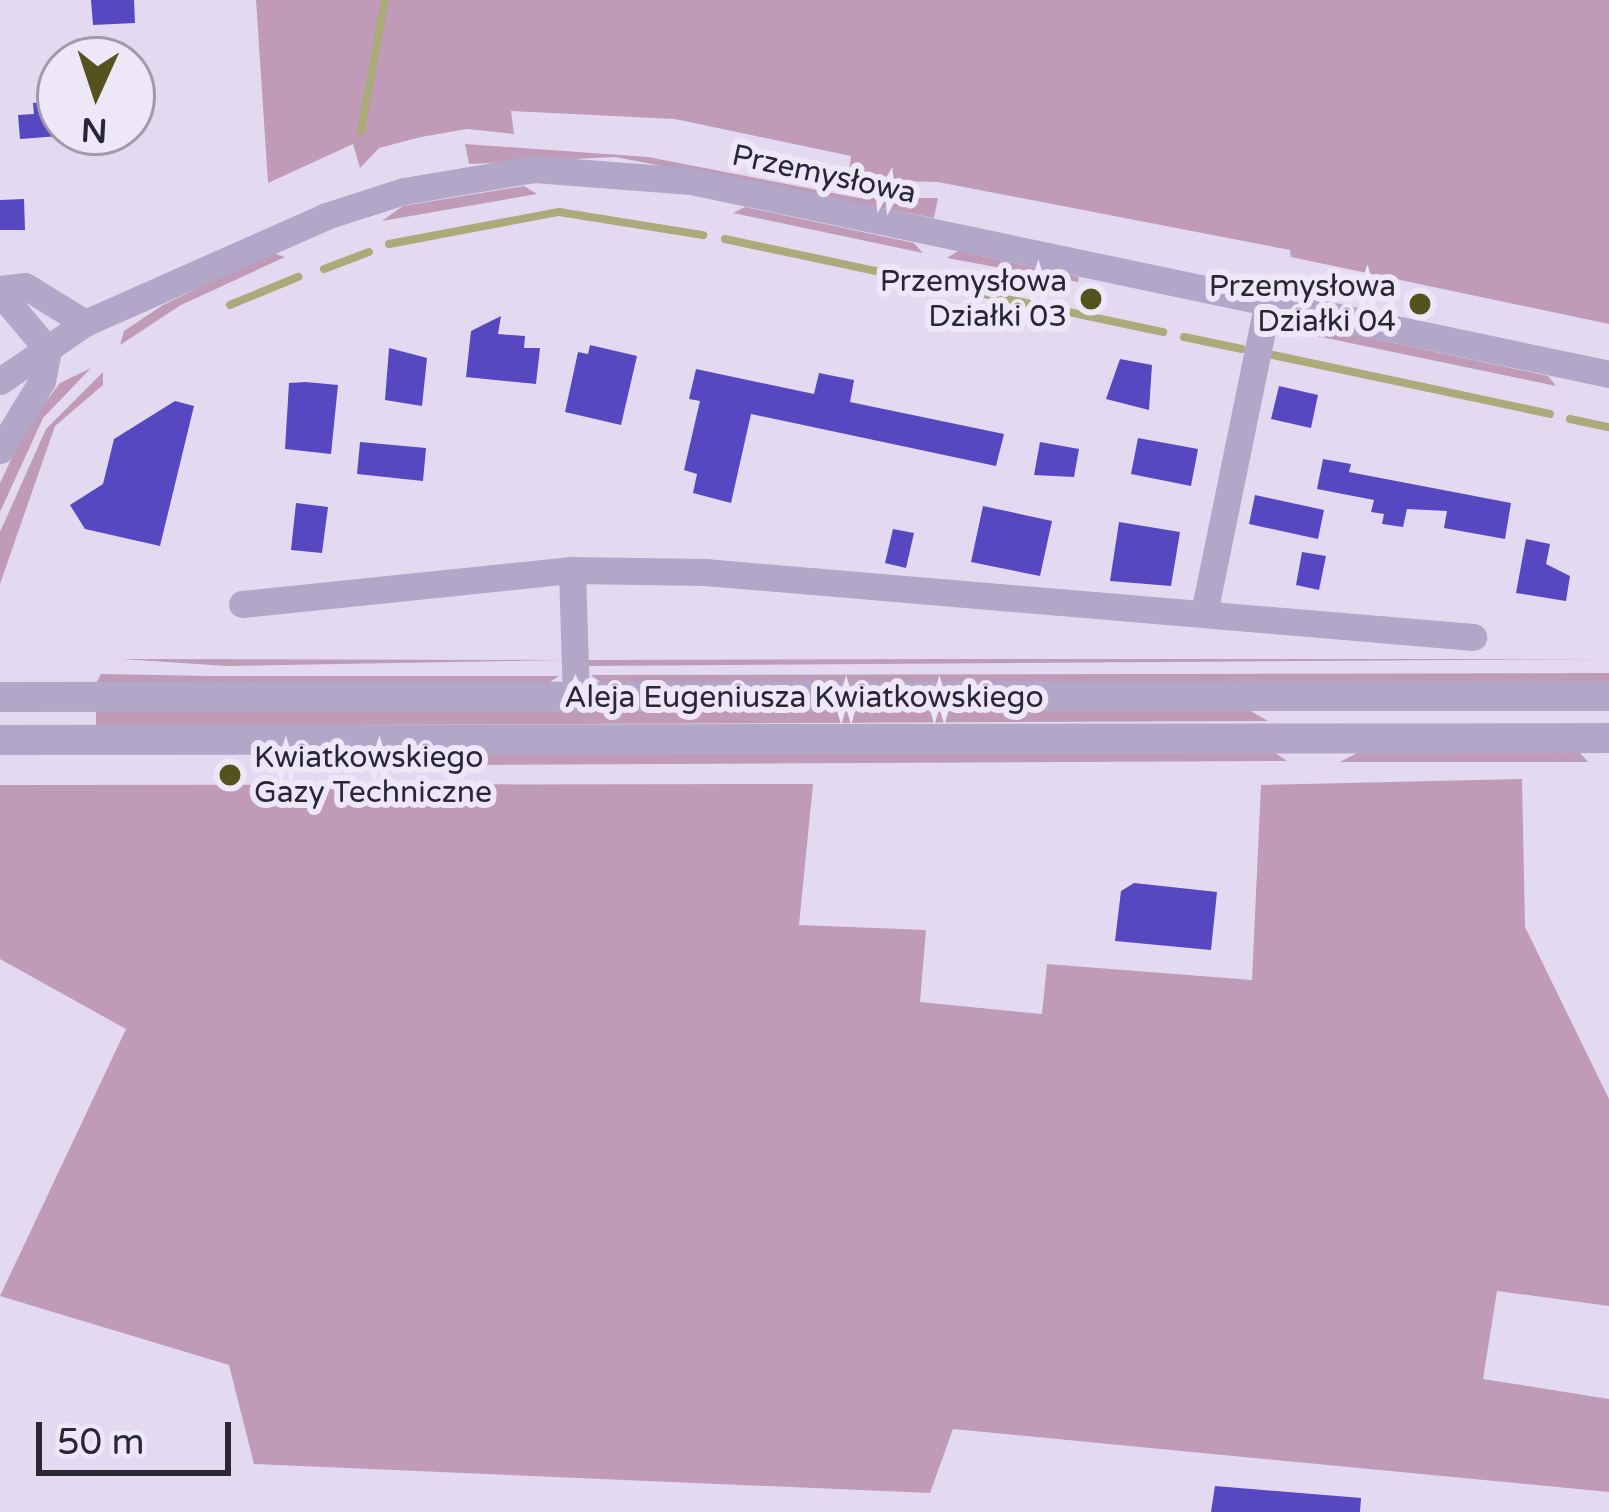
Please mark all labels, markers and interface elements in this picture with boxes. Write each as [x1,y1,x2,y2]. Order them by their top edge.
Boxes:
north arrow [36,36,156,156]
text: N [80,109,108,150]
street label: Przemysłowa [729,138,919,212]
place label: Przemysłowa Działki 03 [880,264,1067,334]
place label: Przemysłowa Działki 04 [1209,269,1396,340]
marker: Przemysłowa Działki 03 [1078,286,1104,312]
marker: Przemysłowa Działki 04 [1407,291,1433,317]
street label: Aleja Eugeniusza Kwiatkowskiego [564,680,1044,716]
place label: Kwiatkowskiego Gazy Techniczne [254,740,492,810]
marker: Kwiatkowskiego Gazy Techniczne [217,762,243,788]
scale bar [42,1398,237,1472]
text: 50 m [57,1421,145,1464]

